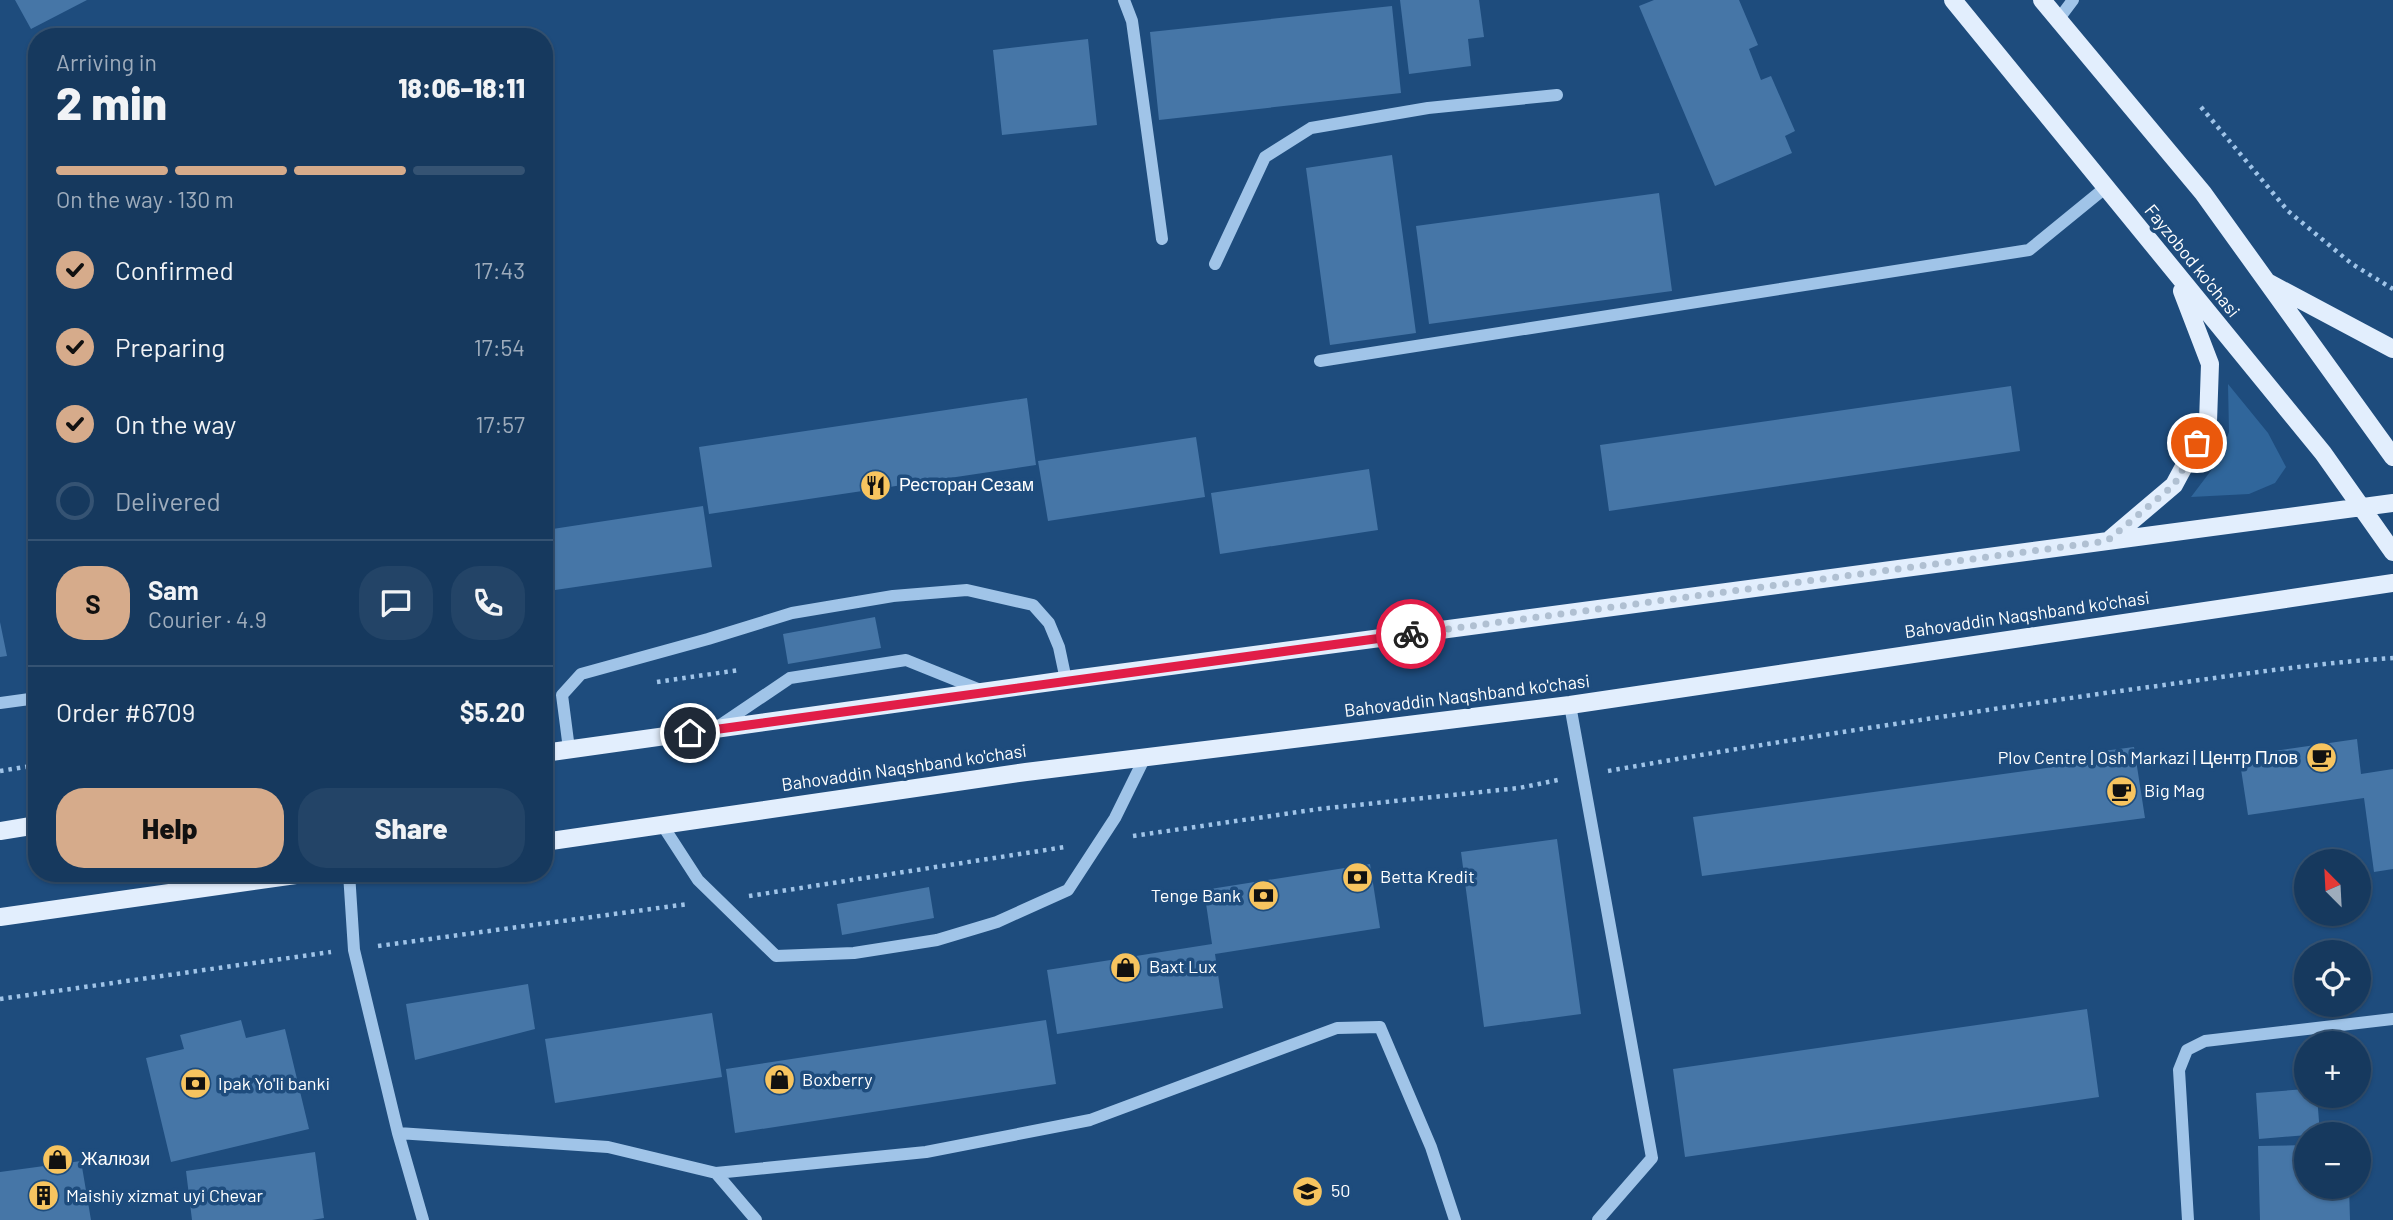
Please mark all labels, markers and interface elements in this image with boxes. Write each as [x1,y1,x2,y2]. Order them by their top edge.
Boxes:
text: Arriving in [56,48,157,76]
text: 18:06–18:11 [398,72,525,103]
text: 2 min [56,74,167,129]
text: On the way · 130 m [56,185,234,213]
street label: Fayzobod ko'chasi [2140,199,2245,321]
icon: check [56,251,94,289]
text: Confirmed [115,254,234,285]
text: 17:43 [474,256,525,284]
icon: check [56,328,94,366]
text: Preparing [115,331,225,362]
text: 17:54 [474,333,525,361]
icon: check [56,405,94,443]
text: On the way [115,408,236,439]
text: 17:57 [476,410,525,438]
pin [2167,413,2227,473]
icon: bag [2178,424,2216,462]
restaurant icon: Ресторан Сезам [859,468,893,502]
place label: Ресторан Сезам [899,473,1034,495]
text: Delivered [115,485,221,516]
button: chat [359,566,433,640]
button: phone [451,566,525,640]
text: Sam [148,574,199,605]
street label: Bahovaddin Naqshband ko'chasi [1903,586,2151,642]
text: S [85,588,101,619]
courier [1376,599,1446,669]
text: Courier · 4.9 [148,605,267,633]
icon: bike [1392,615,1430,653]
street label: Bahovaddin Naqshband ko'chasi [1343,669,1591,721]
text: Order #6709 [56,696,195,727]
text: $5.20 [460,696,525,727]
pin [660,703,720,763]
icon: home [671,714,709,752]
street label: Bahovaddin Naqshband ko'chasi [780,739,1028,795]
cafe icon: Plov Centre | Osh Markazi | Центр Плов [2304,741,2338,775]
place label: Plov Centre | Osh Markazi | Центр Плов [1998,746,2298,768]
cafe icon: Big Mag [2104,774,2138,808]
place label: Big Mag [2144,779,2205,801]
button: Help [56,788,284,868]
button: Share [298,788,525,868]
north arrow [2294,849,2371,926]
map controls [2294,849,2371,1199]
bank icon: Betta Kredit [1340,860,1374,894]
place label: Betta Kredit [1380,865,1475,887]
bank icon: Tenge Bank [1247,879,1281,913]
place label: Tenge Bank [1151,884,1241,906]
button: locate [2294,940,2371,1017]
shop icon: Baxt Lux [1109,950,1143,984]
place label: Baxt Lux [1149,955,1217,977]
button: + [2294,1031,2371,1108]
shop icon: Boxberry [762,1063,796,1097]
bank icon: Ipak Yo'li banki [178,1067,212,1101]
place label: Boxberry [802,1068,873,1090]
place label: Ipak Yo'li banki [218,1072,330,1094]
button: − [2294,1122,2371,1199]
shop icon: Жалюзи [41,1142,75,1176]
place label: Жалюзи [81,1147,150,1169]
school or university icon: 50 [1291,1174,1325,1208]
building icon: Maishiy xizmat uyi Chevar [26,1179,60,1213]
place label: 50 [1331,1179,1350,1201]
place label: Maishiy xizmat uyi Chevar [66,1184,263,1206]

